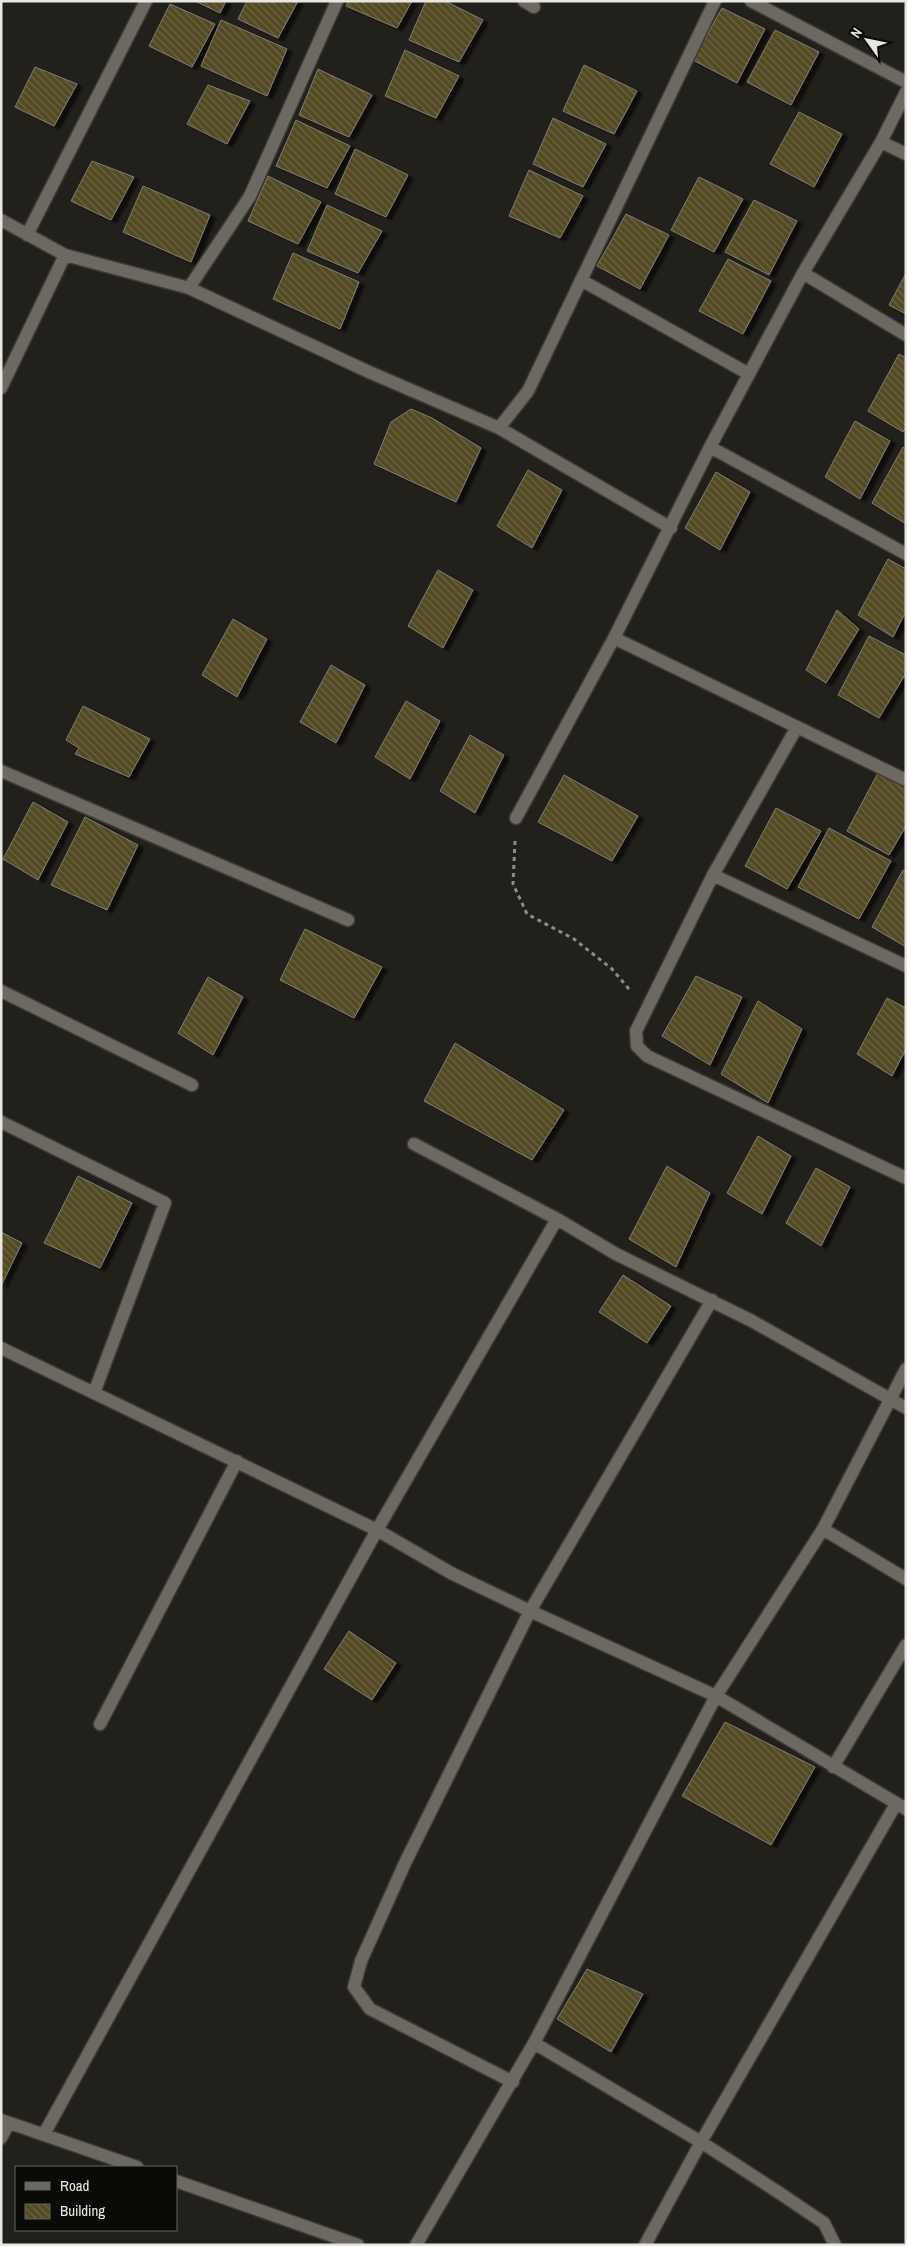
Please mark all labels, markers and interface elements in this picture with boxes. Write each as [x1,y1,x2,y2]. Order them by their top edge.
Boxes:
north arrow [842,15,892,65]
text: N [846,25,866,41]
legend [15,2166,178,2231]
text: Road [60,2175,89,2196]
text: Building [60,2200,105,2221]

